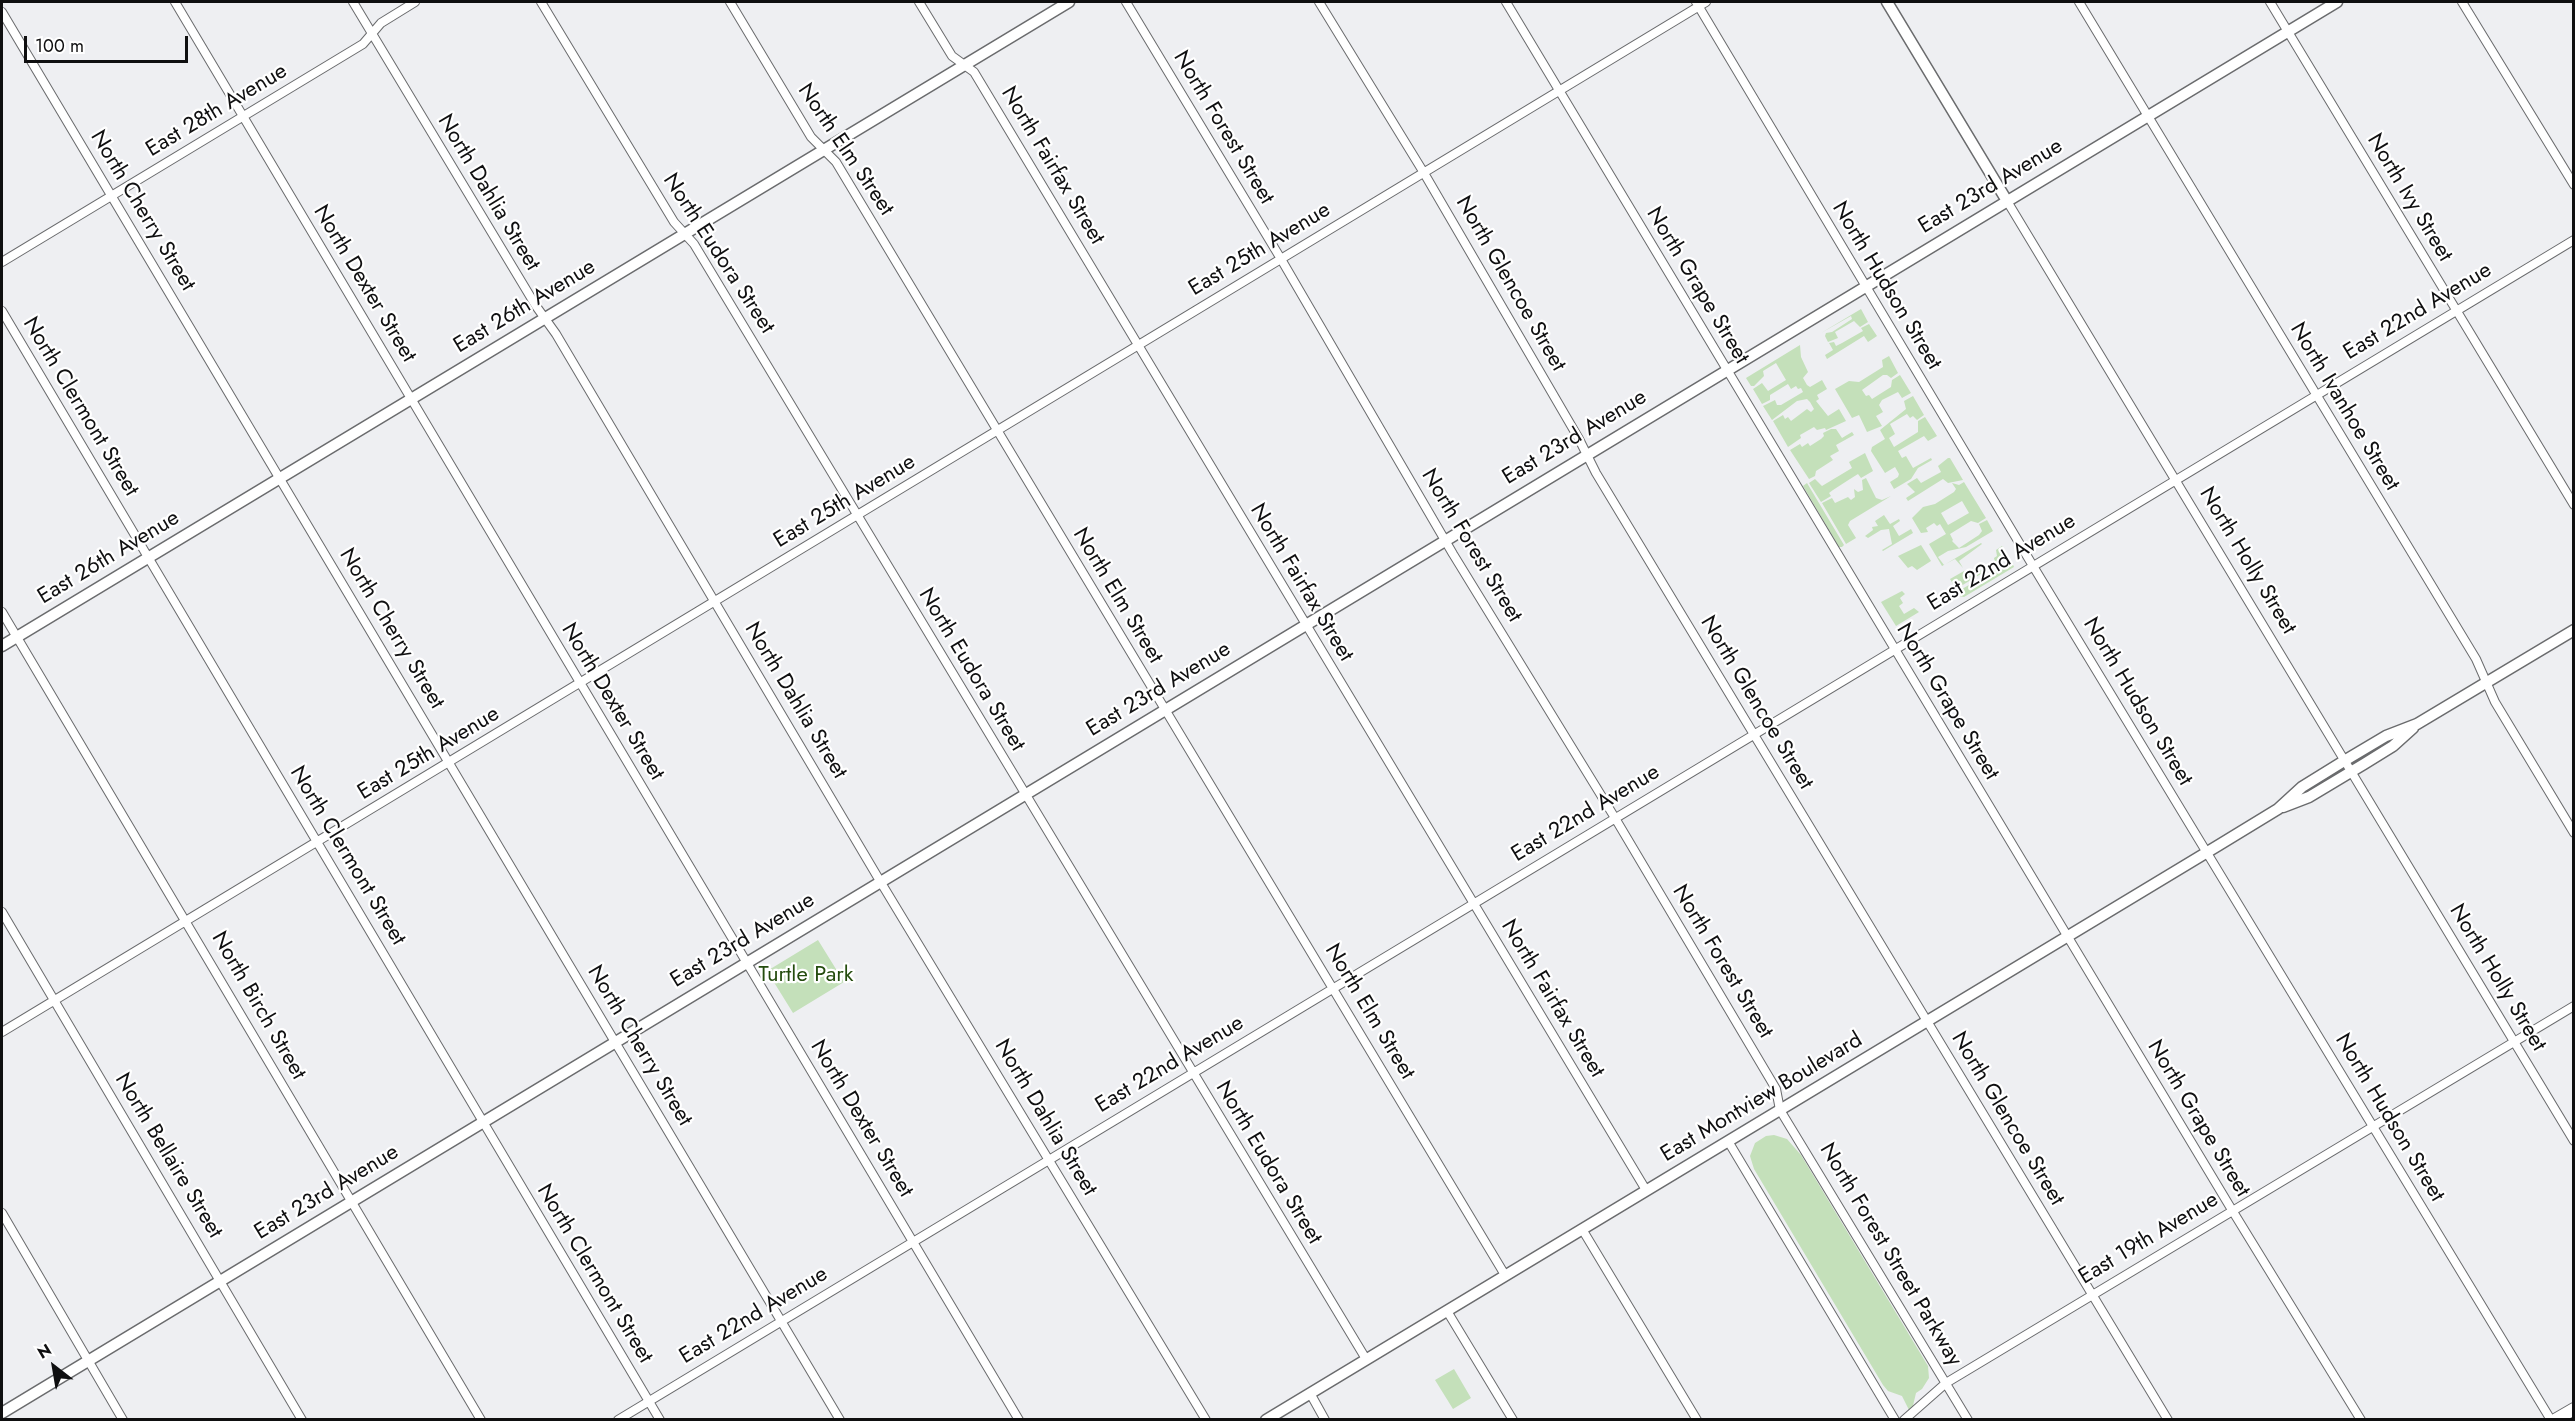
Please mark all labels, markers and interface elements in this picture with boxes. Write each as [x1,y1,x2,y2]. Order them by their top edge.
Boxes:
scale bar [27,24,190,62]
text: 100 m [35,33,84,59]
street label: North Forest Street [1167,47,1279,209]
street label: East 28th Avenue [142,59,292,163]
street label: North Elm Street [791,79,899,221]
street label: North Fairfax Street [994,82,1110,250]
street label: North Dahlia Street [431,110,545,276]
street label: North Cherry Street [84,126,200,296]
street label: North Ivy Street [2360,129,2458,267]
street label: East 23rd Avenue [1914,134,2068,240]
street label: North Eudora Street [656,169,780,339]
street label: North Glencoe Street [1449,192,1571,376]
street label: East 25th Avenue [1184,197,1336,303]
street label: North Hudson Street [1825,197,1947,375]
street label: North Dexter Street [307,201,421,367]
street label: North Grape Street [1640,203,1754,369]
street label: East 26th Avenue [449,254,601,360]
street label: East 22nd Avenue [2339,258,2497,366]
street label: North Clermont Street [16,313,144,501]
street label: North Ivanhoe Street [2283,318,2405,496]
street label: East 23rd Avenue [1498,385,1652,491]
street label: East 25th Avenue [769,449,921,555]
street label: North Forest Street [1415,465,1527,627]
street label: North Holly Street [2193,483,2301,639]
street label: North Fairfax Street [1243,499,1359,667]
street label: East 26th Avenue [33,505,185,611]
street label: East 22nd Avenue [1923,509,2081,617]
street label: North Elm Street [1066,523,1168,669]
street label: North Cherry Street [333,544,449,714]
street label: North Eudora Street [912,584,1030,756]
street label: North Glencoe Street [1694,611,1818,795]
street label: North Hudson Street [2076,613,2198,791]
street label: North Dahlia Street [738,618,852,784]
street label: North Dexter Street [555,619,669,785]
street label: North Grape Street [1890,619,2004,785]
street label: East 23rd Avenue [1082,637,1236,743]
street label: East 25th Avenue [353,701,505,807]
street label: East 22nd Avenue [1507,760,1665,868]
street label: North Clermont Street [283,762,411,950]
street label: North Forest Street [1666,881,1778,1043]
street label: East 23rd Avenue [666,888,820,994]
street label: North Holly Street [2443,900,2551,1056]
street label: North Fairfax Street [1494,915,1610,1083]
street label: North Birch Street [205,927,311,1085]
street label: North Elm Street [1318,939,1420,1085]
street label: North Cherry Street [581,961,697,1131]
park label: Turtle Park [758,963,854,989]
street label: East 22nd Avenue [1091,1011,1249,1119]
street label: East Montview Boulevard [1657,1027,1867,1169]
street label: North Glencoe Street [1945,1027,2069,1211]
street label: North Hudson Street [2328,1029,2450,1207]
street label: North Dahlia Street [988,1035,1102,1201]
street label: North Dexter Street [804,1036,918,1202]
street label: North Grape Street [2141,1036,2255,1202]
street label: North Bellaire Street [108,1069,228,1243]
street label: North Eudora Street [1209,1077,1327,1249]
street label: North Forest Street Parkway [1813,1139,1967,1371]
street label: East 23rd Avenue [250,1140,404,1246]
street label: North Clermont Street [530,1180,658,1368]
street label: East 19th Avenue [2075,1187,2223,1291]
street label: East 22nd Avenue [675,1262,833,1370]
north arrow [24,1337,84,1397]
text: N [33,1338,56,1364]

